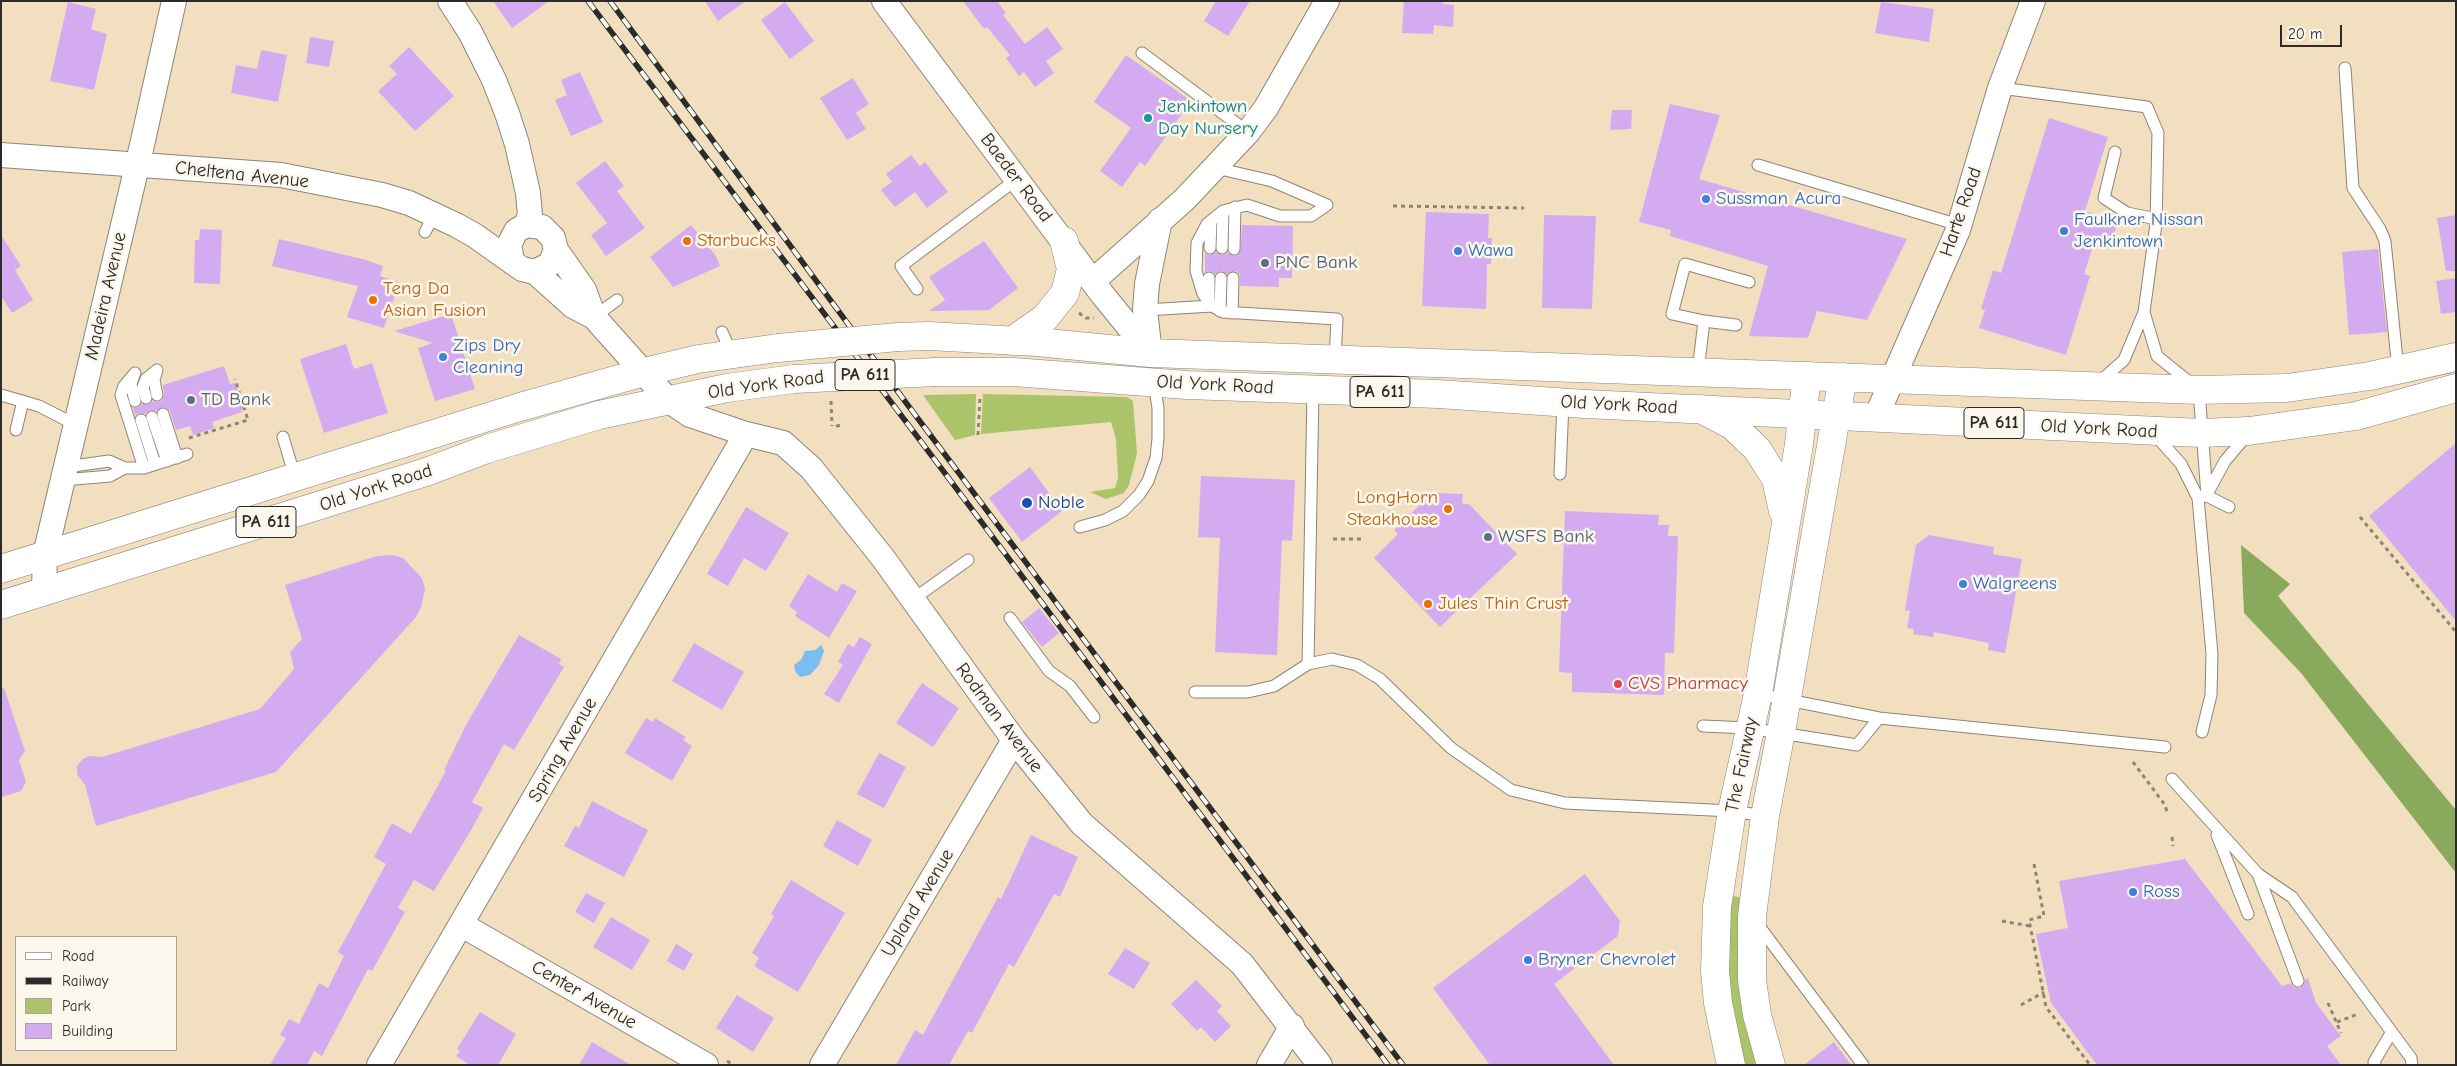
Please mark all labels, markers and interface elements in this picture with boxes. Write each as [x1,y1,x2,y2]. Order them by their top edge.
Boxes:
scale bar [2282,15,2344,47]
text: 20 m [2288,25,2322,43]
place label: Jenkintown Day Nursery [1158,96,1258,140]
marker: Jenkintown Day Nursery [1142,112,1154,124]
street label: Baeder Road [975,129,1057,227]
street label: Cheltena Avenue [174,157,310,193]
street label: Harte Road [1935,164,1987,260]
place label: Sussman Acura [1716,188,1841,210]
marker: Sussman Acura [1700,193,1712,205]
place label: Faulkner Nissan Jenkintown [2074,209,2204,253]
marker: Faulkner Nissan Jenkintown [2058,225,2070,237]
street label: Madeira Avenue [80,230,132,362]
place label: Starbucks [697,230,776,252]
marker: Starbucks [681,235,693,247]
place label: Wawa [1468,240,1514,262]
marker: Wawa [1452,245,1464,257]
place label: PNC Bank [1275,252,1357,274]
marker: PNC Bank [1259,257,1271,269]
place label: Teng Da Asian Fusion [383,278,486,322]
marker: Teng Da Asian Fusion [367,294,379,306]
place label: Zips Dry Cleaning [453,335,524,379]
marker: Zips Dry Cleaning [437,351,449,363]
road number: PA 611 [835,360,895,390]
street label: Old York Road [706,366,826,404]
street label: Old York Road [1156,371,1274,399]
road number: PA 611 [1350,377,1410,408]
place label: TD Bank [201,389,271,411]
street label: Old York Road [1560,391,1678,419]
marker: TD Bank [185,394,197,406]
road number: PA 611 [1964,408,2024,438]
street label: Old York Road [2040,415,2158,443]
street label: Old York Road [317,459,435,517]
place label: LongHorn Steakhouse [1347,487,1438,531]
place label: Noble [1038,492,1084,514]
marker: Noble [1020,496,1034,510]
marker: LongHorn Steakhouse [1442,503,1454,515]
road number: PA 611 [236,507,296,538]
place label: WSFS Bank [1498,526,1594,548]
marker: WSFS Bank [1482,531,1494,543]
place label: Walgreens [1973,573,2057,595]
marker: Walgreens [1957,578,1969,590]
place label: Jules Thin Crust [1438,593,1568,615]
marker: Jules Thin Crust [1422,598,1434,610]
street label: Rodman Avenue [950,659,1048,777]
place label: CVS Pharmacy [1628,673,1748,695]
marker: CVS Pharmacy [1612,678,1624,690]
street label: Spring Avenue [524,694,602,806]
street label: The Fairway [1721,715,1763,815]
street label: Upland Avenue [877,845,959,961]
place label: Ross [2143,881,2180,903]
marker: Ross [2127,886,2139,898]
legend [15,936,178,1051]
text: Road [62,947,94,965]
place label: Bryner Chevrolet [1538,949,1675,971]
marker: Bryner Chevrolet [1522,954,1534,966]
street label: Center Avenue [527,956,641,1034]
text: Railway [62,972,108,990]
text: Park [62,997,91,1015]
text: Building [62,1022,113,1040]

